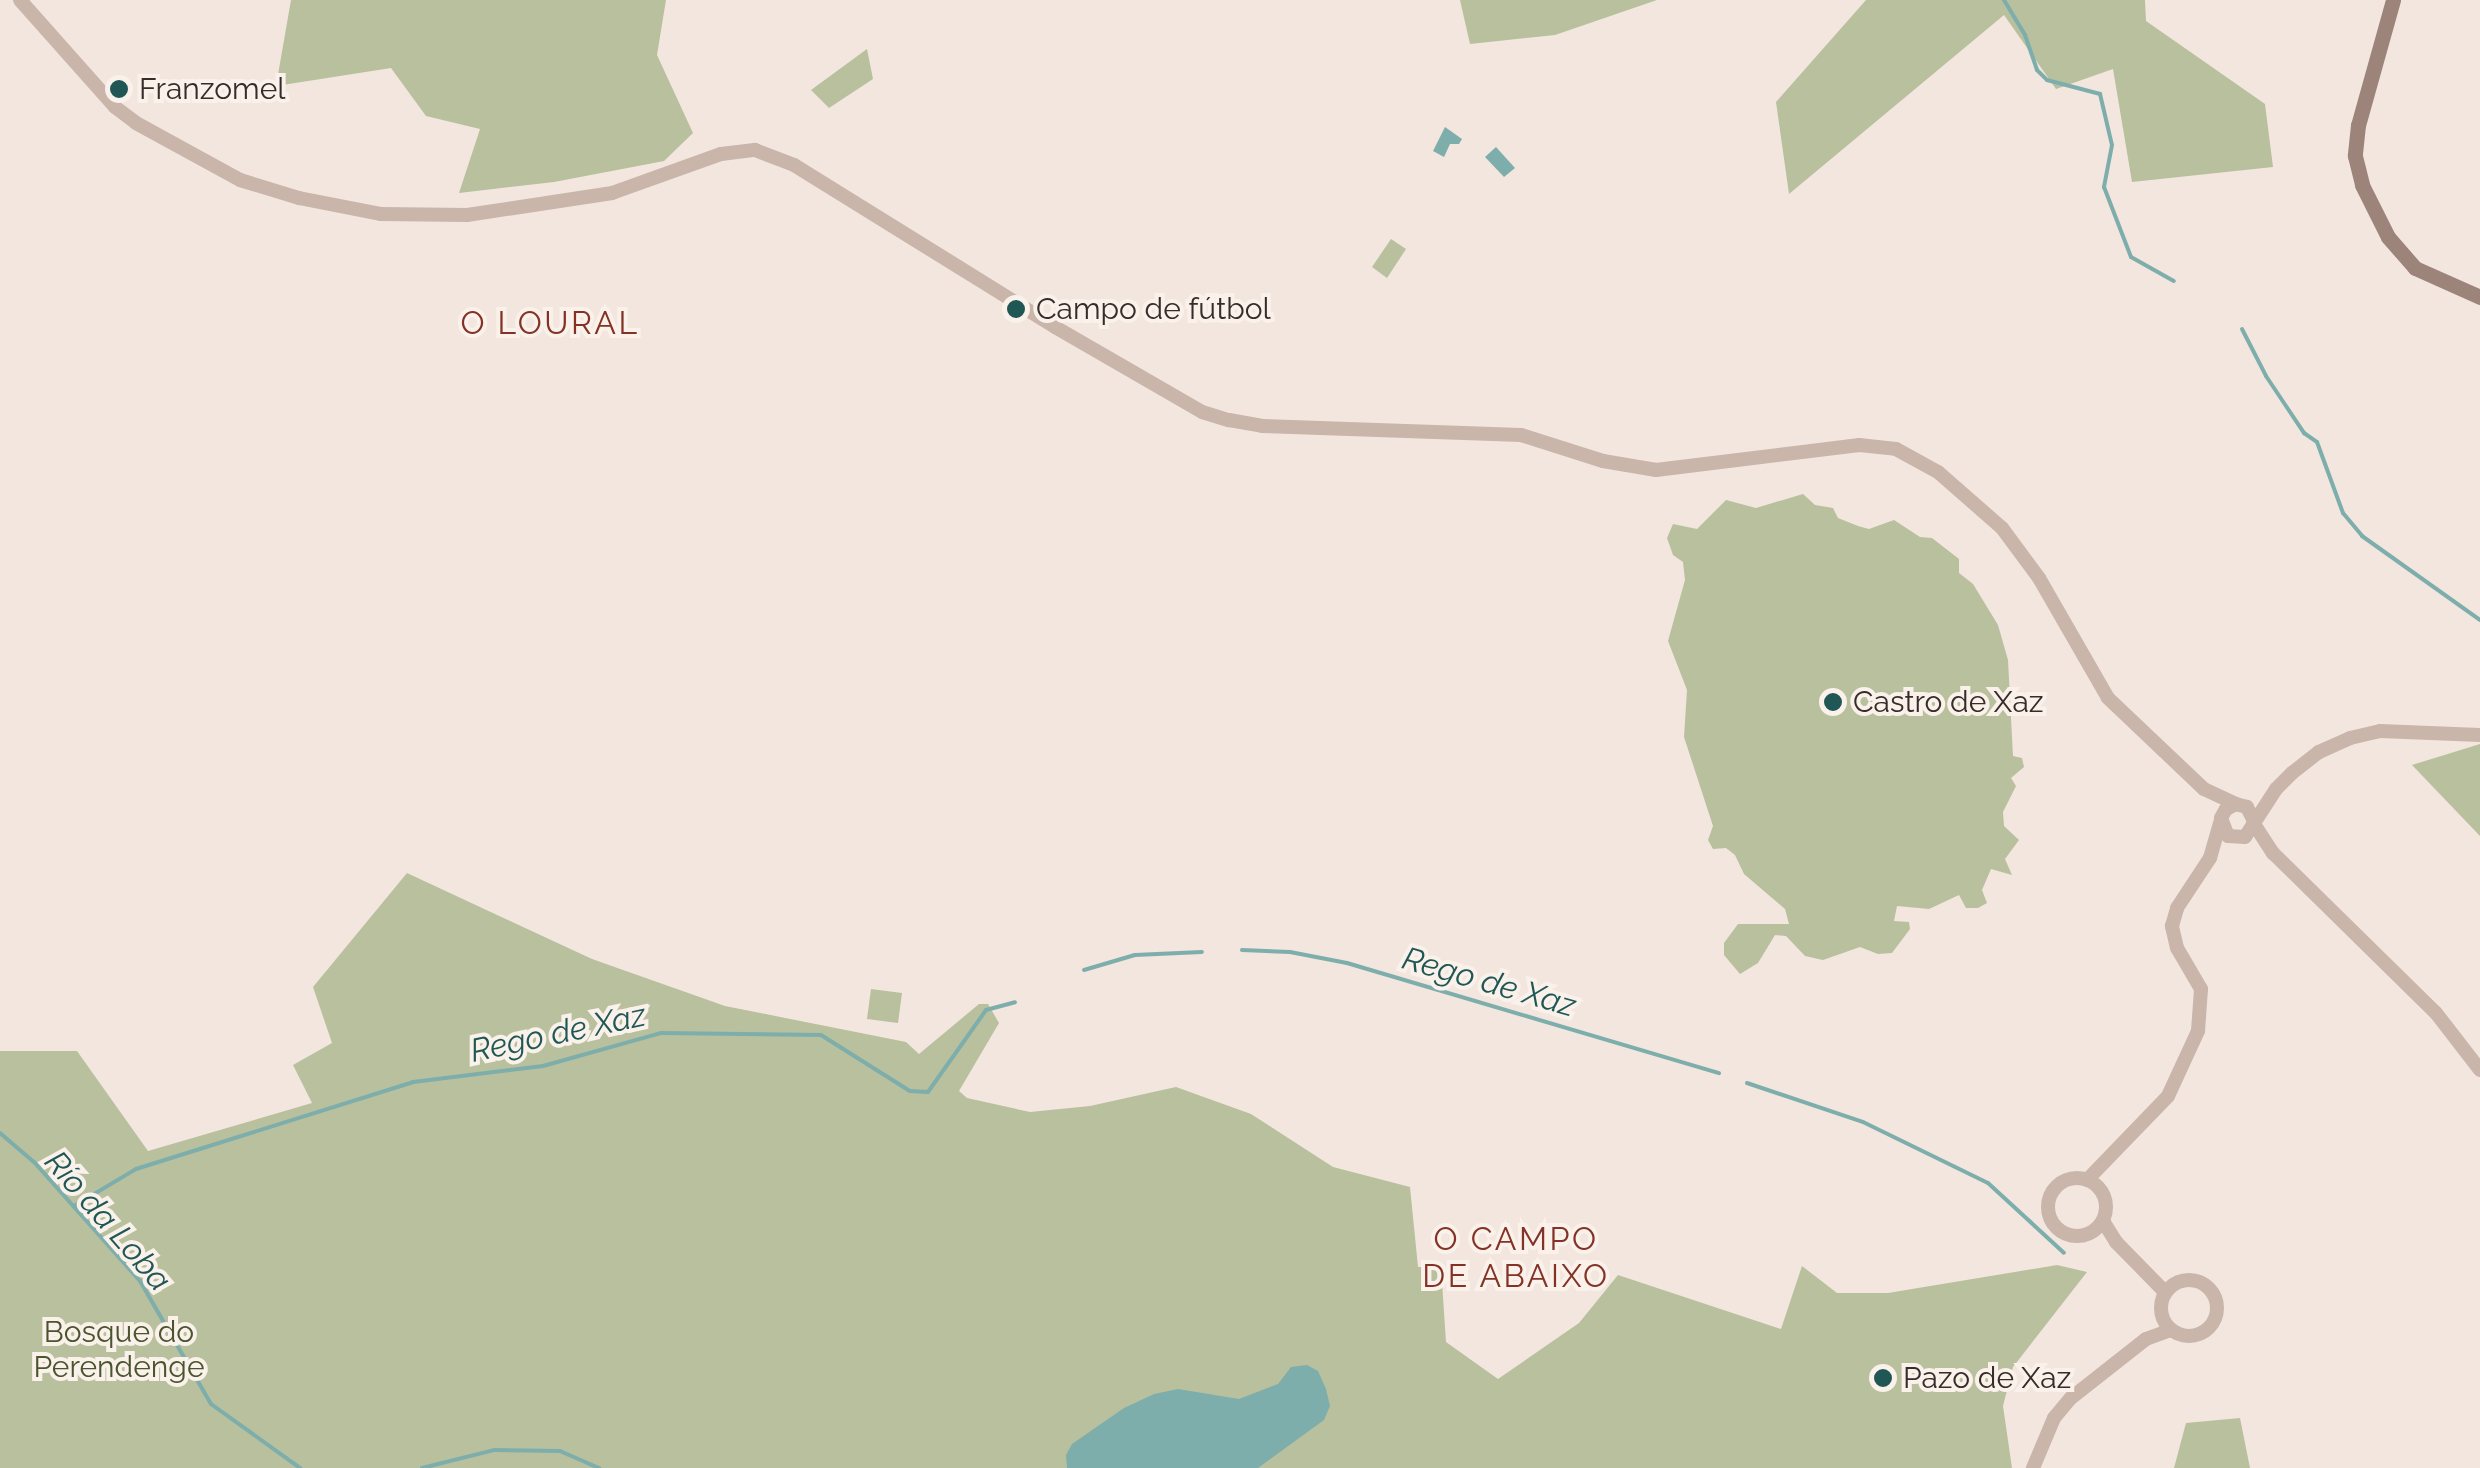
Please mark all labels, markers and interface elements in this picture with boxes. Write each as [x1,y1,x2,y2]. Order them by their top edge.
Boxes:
place label: Franzomel [139,71,285,107]
marker: Franzomel [108,78,130,100]
place label: Campo de fútbol [1036,291,1271,327]
marker: Campo de fútbol [1005,298,1027,320]
district label: O LOURAL [460,304,640,342]
place label: Castro de Xaz [1853,684,2044,720]
marker: Castro de Xaz [1822,691,1844,713]
water label: Rego de Xaz [1398,939,1580,1025]
water label: Rego de Xaz [467,996,649,1070]
water label: Río da Loba [37,1143,179,1299]
district label: O CAMPO DE ABAIXO [1422,1221,1610,1296]
park label: Bosque do Perendenge [33,1314,205,1384]
place label: Pazo de Xaz [1903,1360,2072,1396]
marker: Pazo de Xaz [1872,1367,1894,1389]

